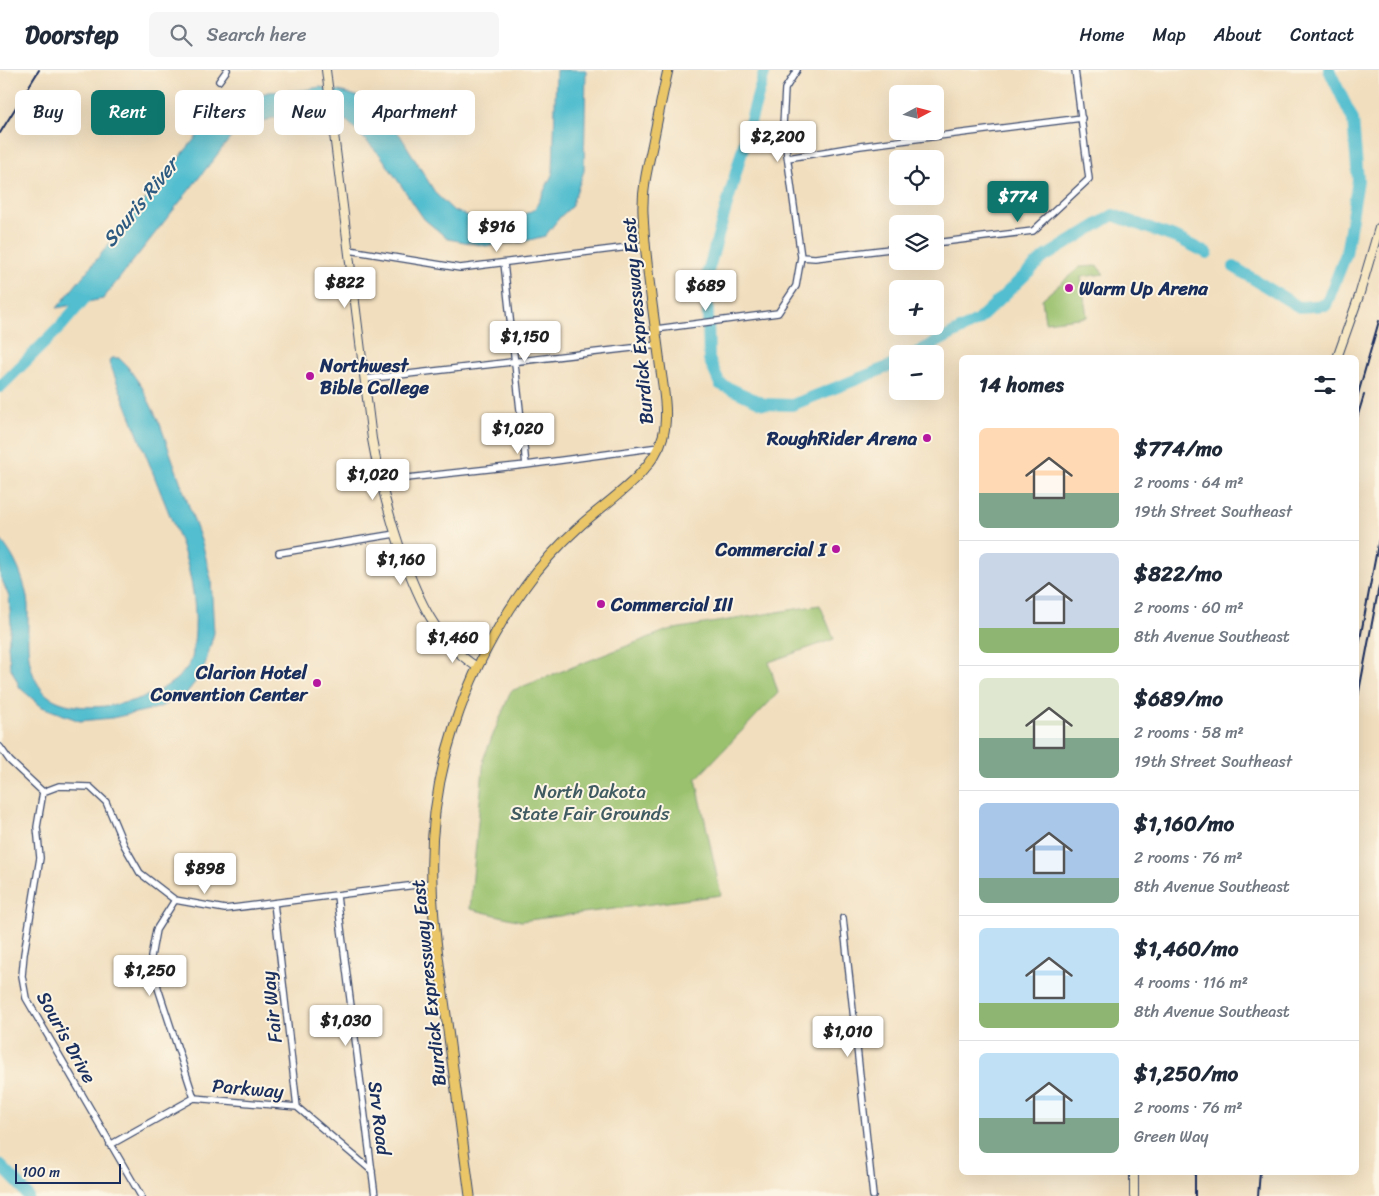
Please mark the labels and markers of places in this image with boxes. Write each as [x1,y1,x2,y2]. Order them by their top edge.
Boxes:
pin: $2,200 [737,121,819,163]
pin: $774 [988,180,1048,223]
pin: $916 [467,210,527,253]
pin: $822 [315,266,375,309]
pin: $689 [676,270,736,312]
place label: Warm Up Arena [1079,272,1208,305]
marker: Warm Up Arena [1063,282,1075,294]
pin: $1,150 [484,320,566,363]
place label: Northwest Bible College [319,349,429,404]
marker: Northwest Bible College [304,370,316,382]
pin: $1,020 [477,412,559,455]
place label: RoughRider Arena [766,422,917,455]
marker: RoughRider Arena [921,432,933,444]
pin: $1,020 [332,458,414,501]
place label: Commercial I [715,533,827,566]
marker: Commercial I [830,543,842,555]
pin: $1,160 [360,544,442,586]
place label: Commercial III [610,588,733,621]
marker: Commercial III [595,598,607,610]
pin: $1,460 [412,622,494,664]
place label: Clarion Hotel Convention Center [150,656,309,711]
marker: Clarion Hotel Convention Center [311,677,323,689]
pin: $898 [175,852,235,895]
pin: $1,250 [109,954,191,997]
pin: $1,030 [305,1004,387,1047]
pin: $1,010 [807,1016,889,1058]

